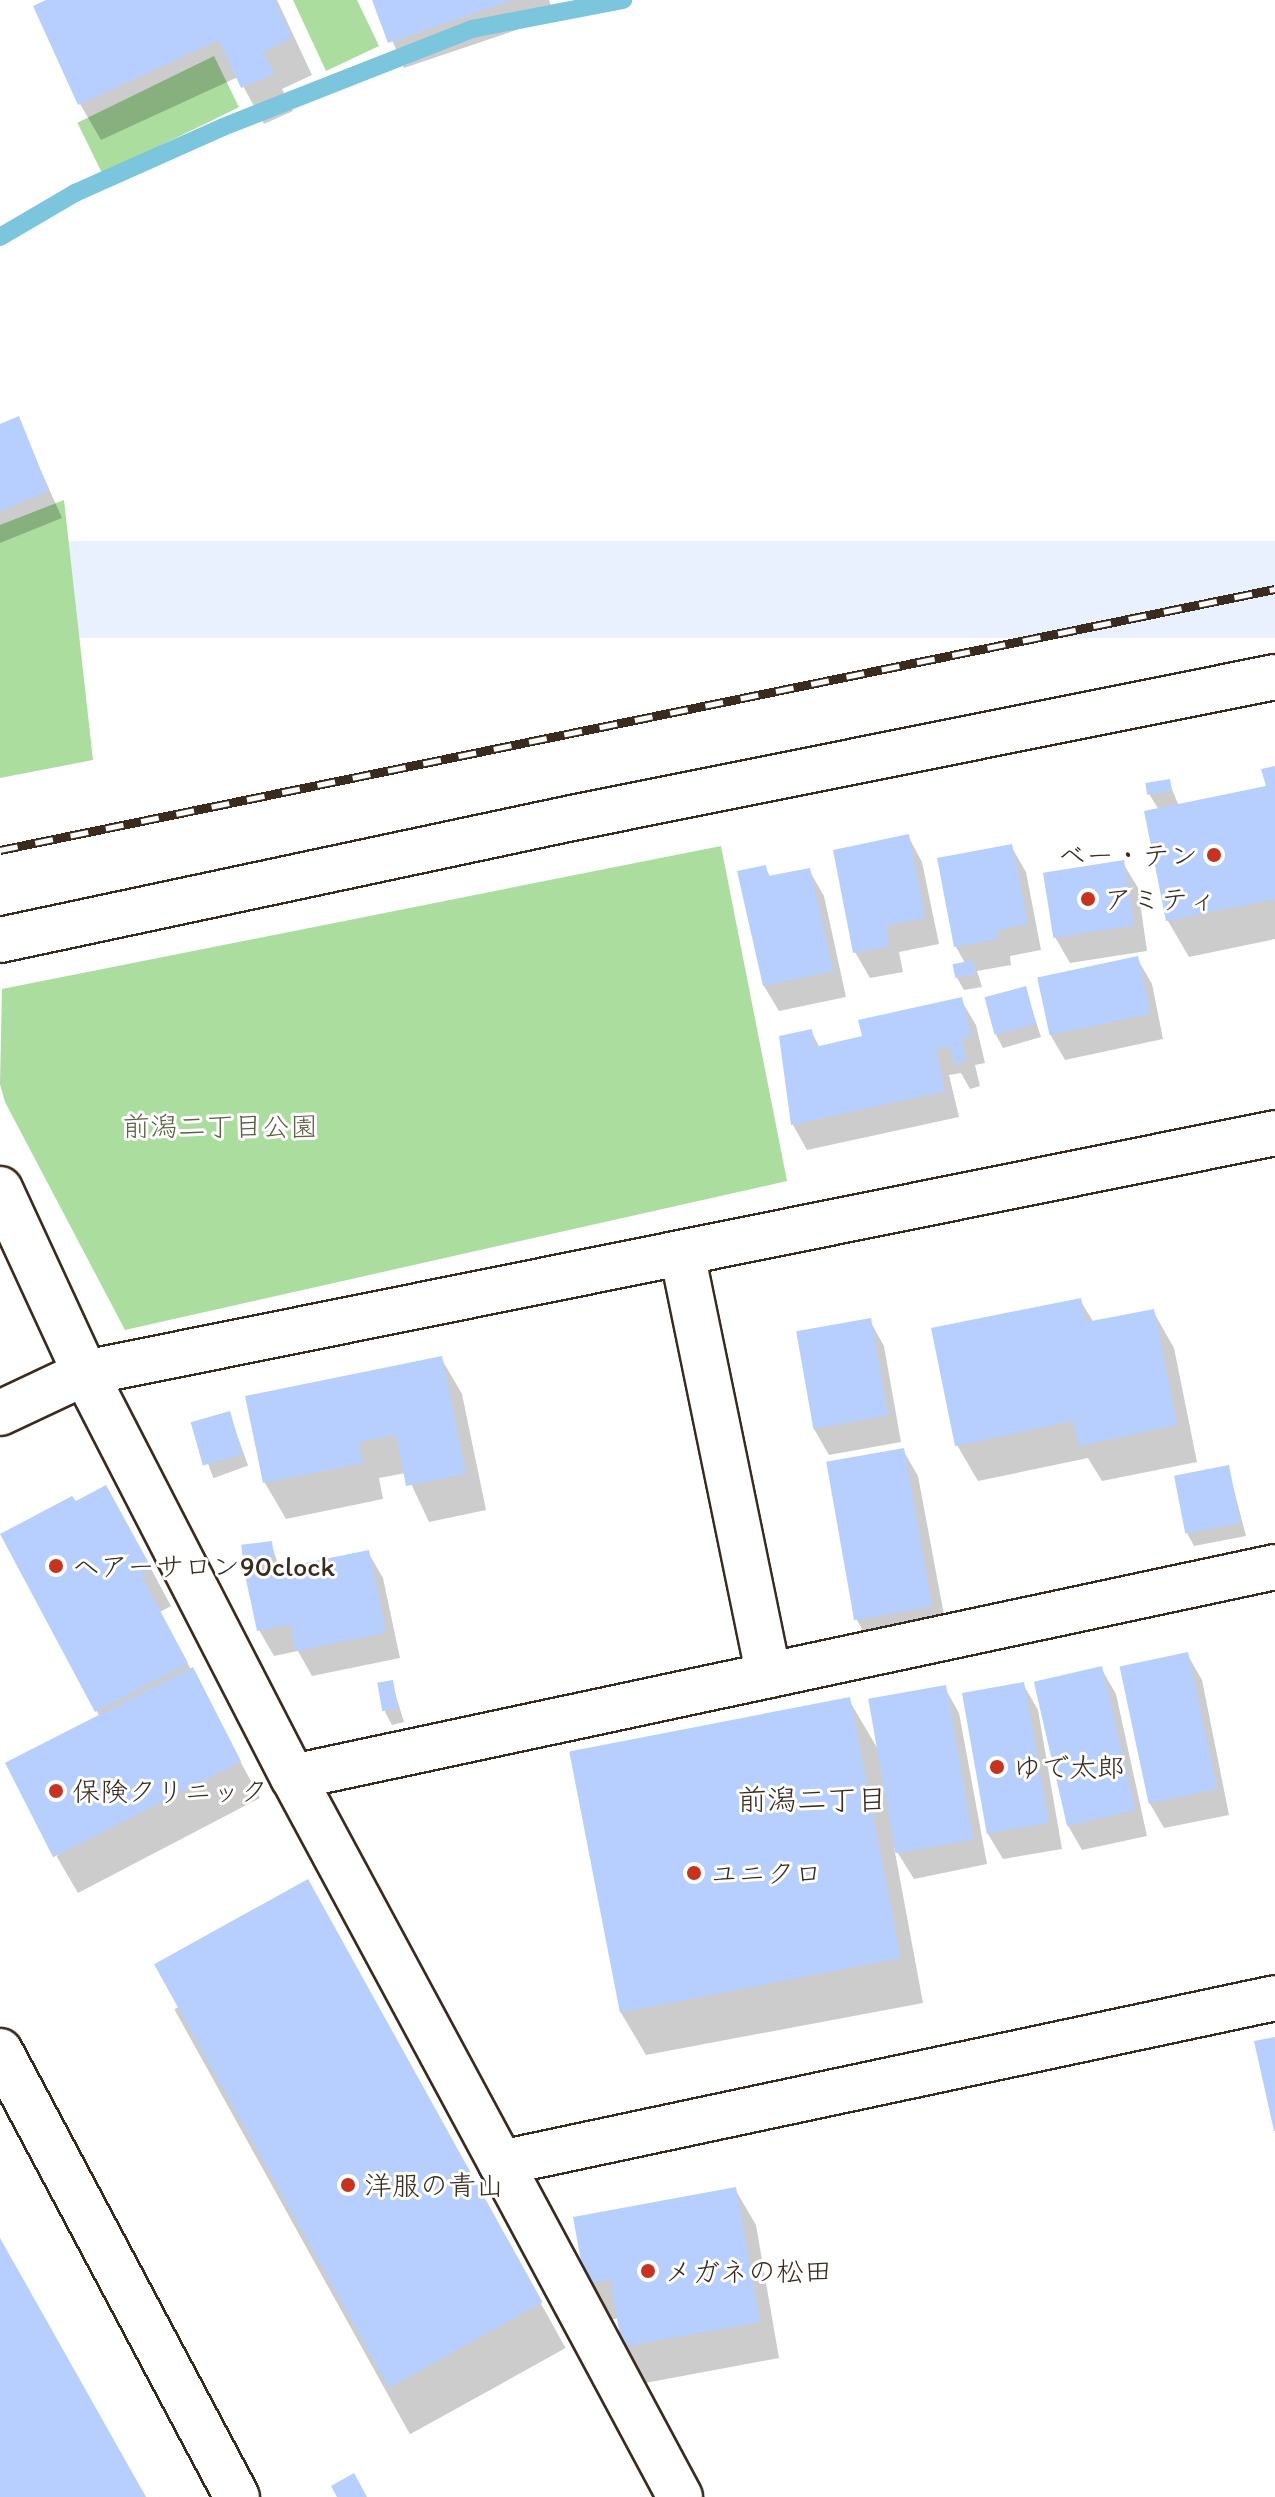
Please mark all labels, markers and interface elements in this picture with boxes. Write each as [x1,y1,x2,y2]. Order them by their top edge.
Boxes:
place label: ベー・テン [1058,838,1198,872]
marker: ベー・テン [1205,846,1223,864]
place label: アミティ [1104,882,1216,916]
marker: アミティ [1079,890,1097,908]
park label: 前潟二丁目公園 [122,1109,318,1143]
place label: ヘアーサロン90clock [72,1549,334,1583]
marker: ヘアーサロン90clock [47,1557,65,1575]
place label: ゆで太郎 [1013,1750,1125,1784]
marker: ゆで太郎 [988,1758,1006,1776]
place label: 保険クリニック [72,1774,268,1808]
marker: 保険クリニック [47,1782,65,1800]
district label: 前潟二丁目 [737,1782,887,1818]
place label: ユニクロ [710,1856,822,1890]
marker: ユニクロ [685,1864,703,1882]
place label: 洋服の青山 [364,2168,504,2202]
marker: 洋服の青山 [339,2176,357,2194]
place label: メガネの松田 [664,2254,832,2288]
marker: メガネの松田 [639,2262,657,2280]

